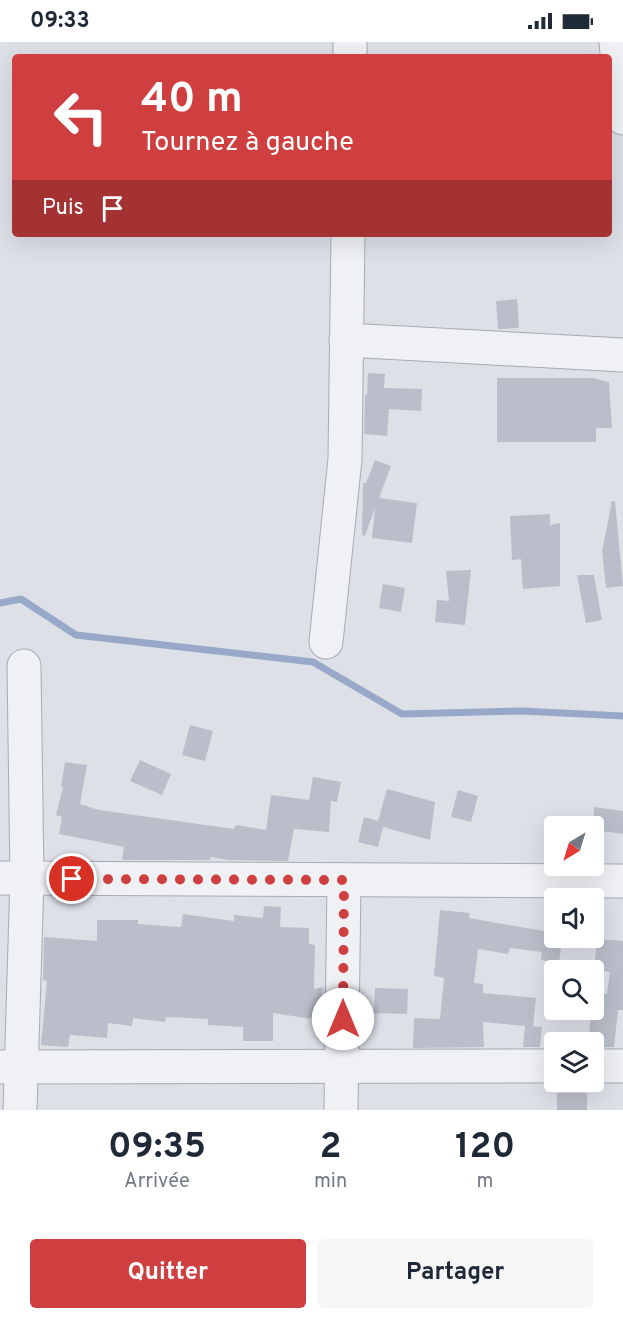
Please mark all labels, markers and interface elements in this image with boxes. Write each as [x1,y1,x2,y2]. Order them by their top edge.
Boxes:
text: 09:33 [30,8,90,35]
text: 40 m [141,74,243,127]
icon: left [42,78,120,156]
text: Tournez à gauche [141,126,354,160]
icon: arrive [96,192,129,225]
text: Puis [42,195,84,222]
north arrow [544,816,604,876]
map controls [544,816,604,1092]
pin [46,853,97,904]
icon: arrive [55,862,88,895]
button: sound [544,888,604,948]
button: search [544,960,604,1020]
position arrow [311,987,375,1051]
button: layers [544,1032,604,1092]
text: 09:35 [108,1125,206,1171]
text: 2 [320,1125,342,1171]
text: 120 [455,1125,515,1171]
text: Arrivée [124,1169,190,1195]
text: min [314,1169,347,1195]
text: m [477,1169,494,1195]
button: Quitter [30,1239,306,1308]
button: Partager [318,1239,593,1308]

